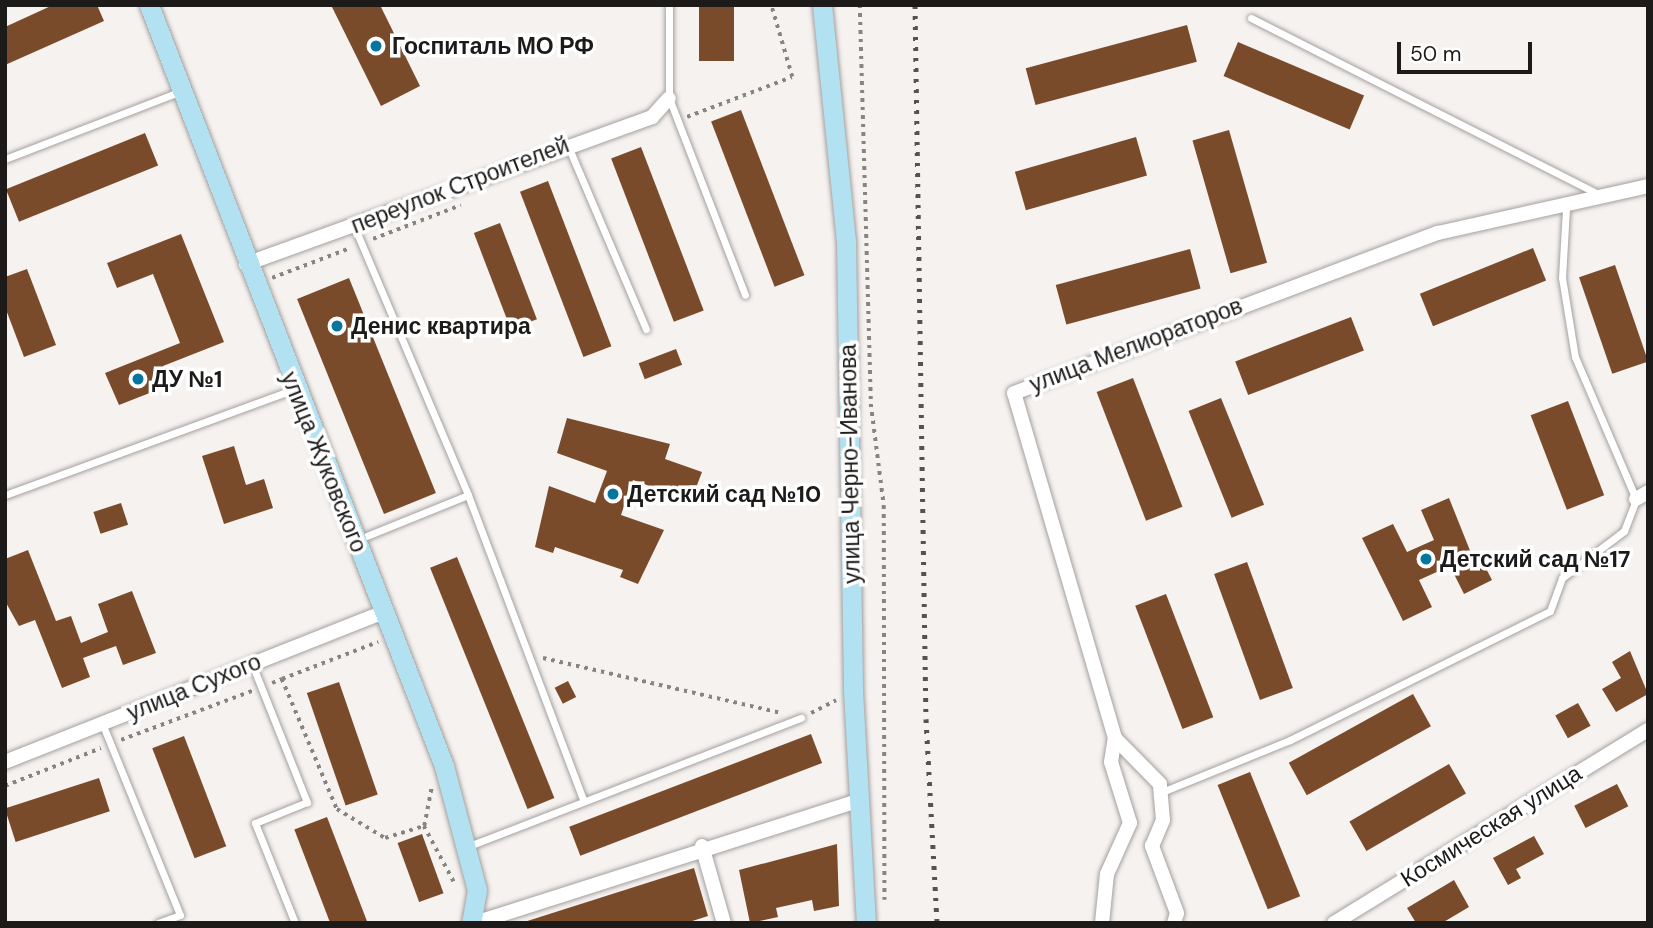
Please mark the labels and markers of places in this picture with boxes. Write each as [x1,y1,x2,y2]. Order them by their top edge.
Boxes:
place label: Госпиталь МО РФ [392,32,594,60]
marker: Госпиталь МО РФ [366,36,386,56]
place label: Денис квартира [351,312,531,340]
marker: Денис квартира [329,318,345,334]
place label: ДУ №1 [152,365,222,393]
marker: ДУ №1 [130,371,146,387]
place label: Детский сад №10 [627,480,821,508]
marker: Детский сад №10 [605,486,621,502]
place label: Детский сад №17 [1440,545,1630,573]
marker: Детский сад №17 [1418,551,1434,567]

